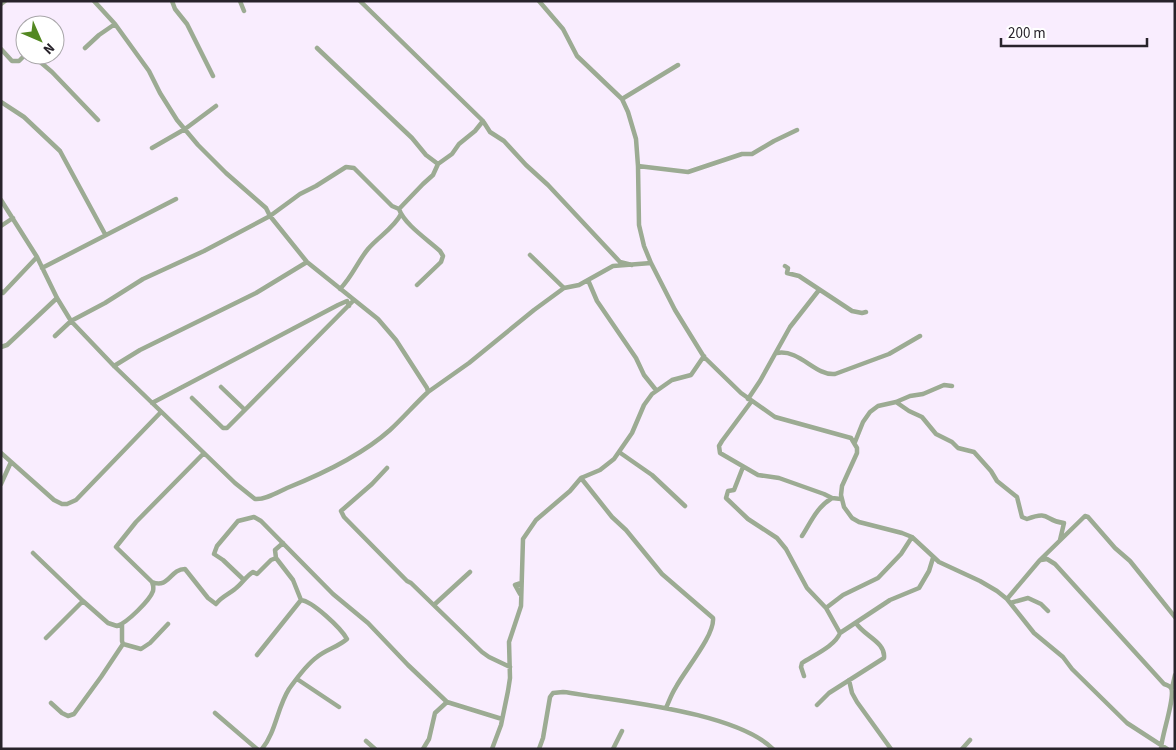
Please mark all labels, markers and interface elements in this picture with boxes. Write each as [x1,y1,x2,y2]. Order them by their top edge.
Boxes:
north arrow [15,15,65,65]
scale bar [1001,15,1147,47]
text: 200 m [1008,23,1046,44]
text: N [38,38,59,59]

